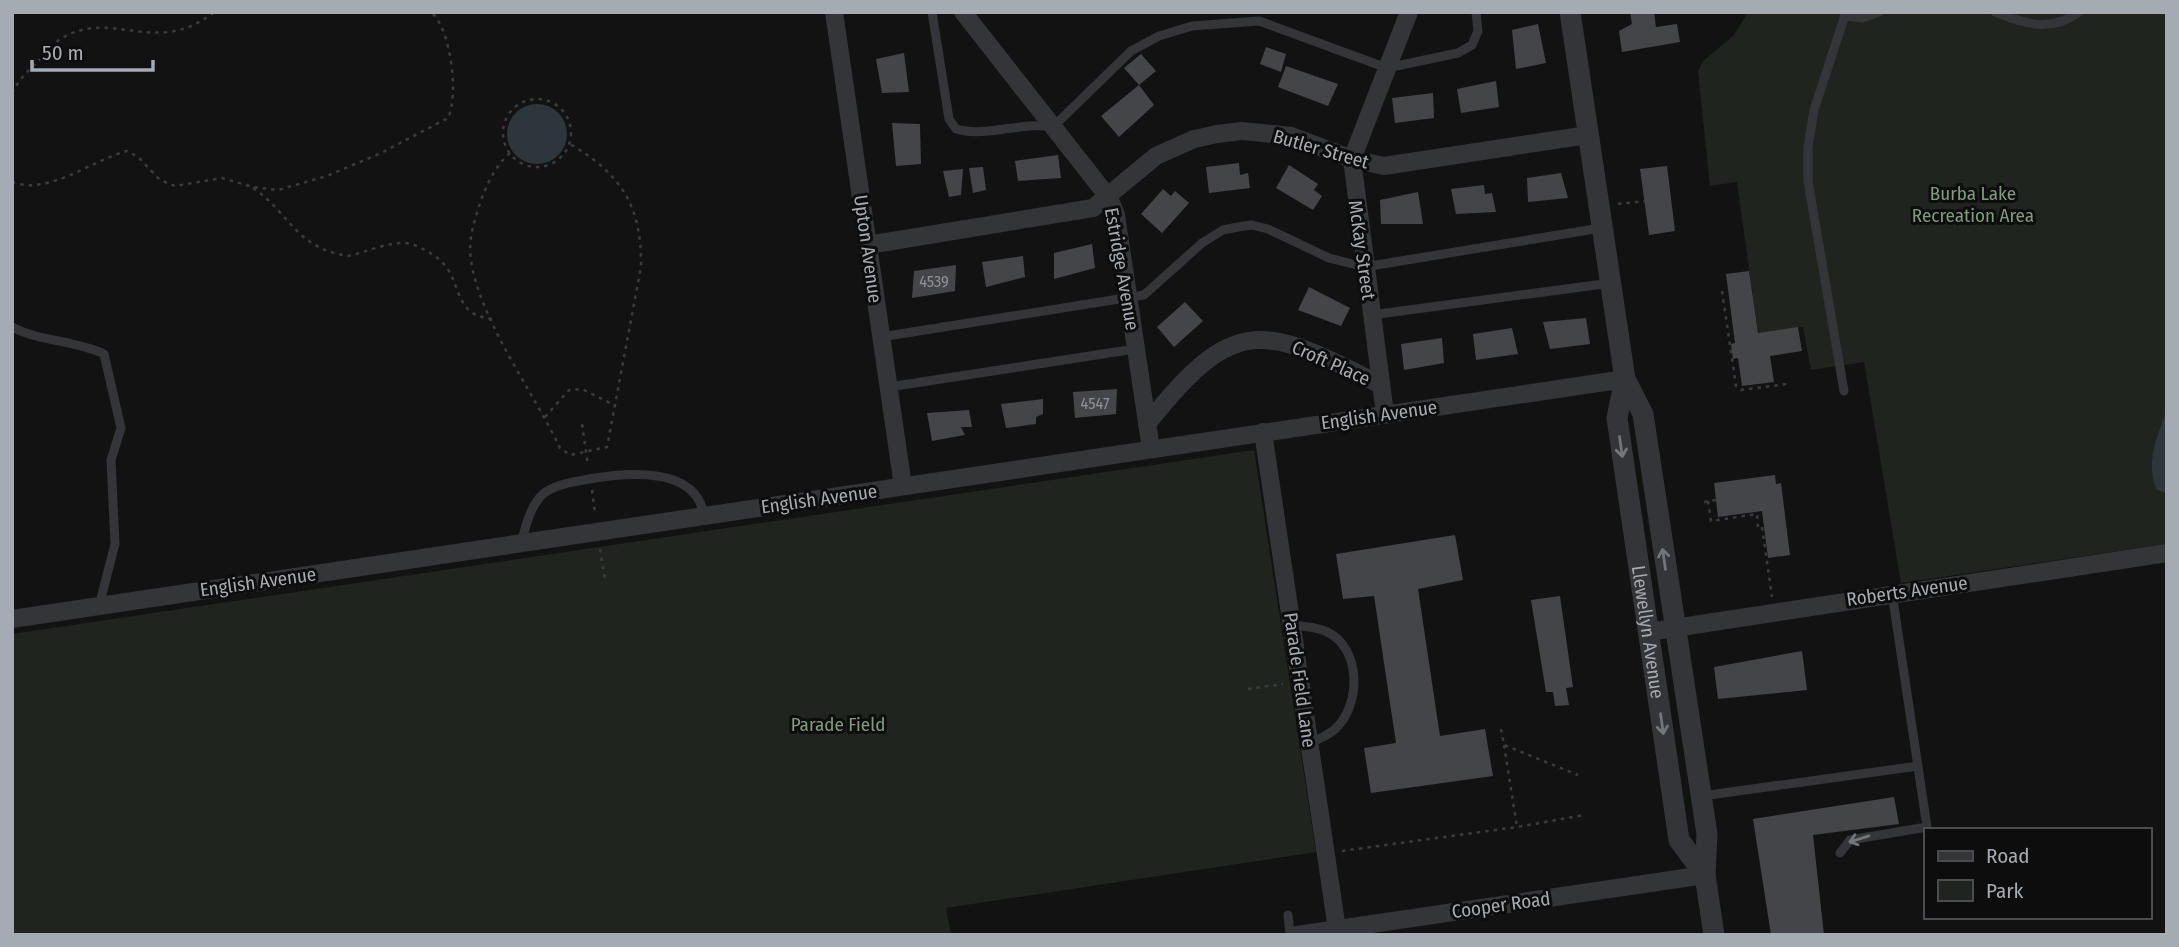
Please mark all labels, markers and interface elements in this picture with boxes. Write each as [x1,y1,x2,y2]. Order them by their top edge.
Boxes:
scale bar [32,28,152,72]
text: 50 m [42,40,84,66]
street label: Butler Street [1270,124,1372,174]
park label: Burba Lake Recreation Area [1912,182,2034,227]
street label: Upton Avenue [849,194,887,304]
street label: McKay Street [1344,199,1380,302]
street label: Estridge Avenue [1100,206,1144,332]
house number: 4539 [919,272,949,291]
street label: Croft Place [1288,336,1374,390]
house number: 4547 [1081,394,1110,413]
street label: English Avenue [1319,395,1439,435]
one-way arrow [1615,435,1628,457]
street label: English Avenue [759,479,879,519]
one-way arrow [1657,548,1670,571]
street label: English Avenue [198,562,318,602]
street label: Llewellyn Avenue [1627,564,1670,700]
street label: Roberts Avenue [1845,571,1969,611]
street label: Parade Field Lane [1279,611,1321,749]
one-way arrow [1656,712,1669,734]
park label: Parade Field [791,713,885,736]
legend [1924,828,2151,919]
one-way arrow [1849,834,1871,847]
text: Road [1986,843,2030,869]
text: Park [1986,878,2024,904]
street label: Cooper Road [1450,887,1552,923]

